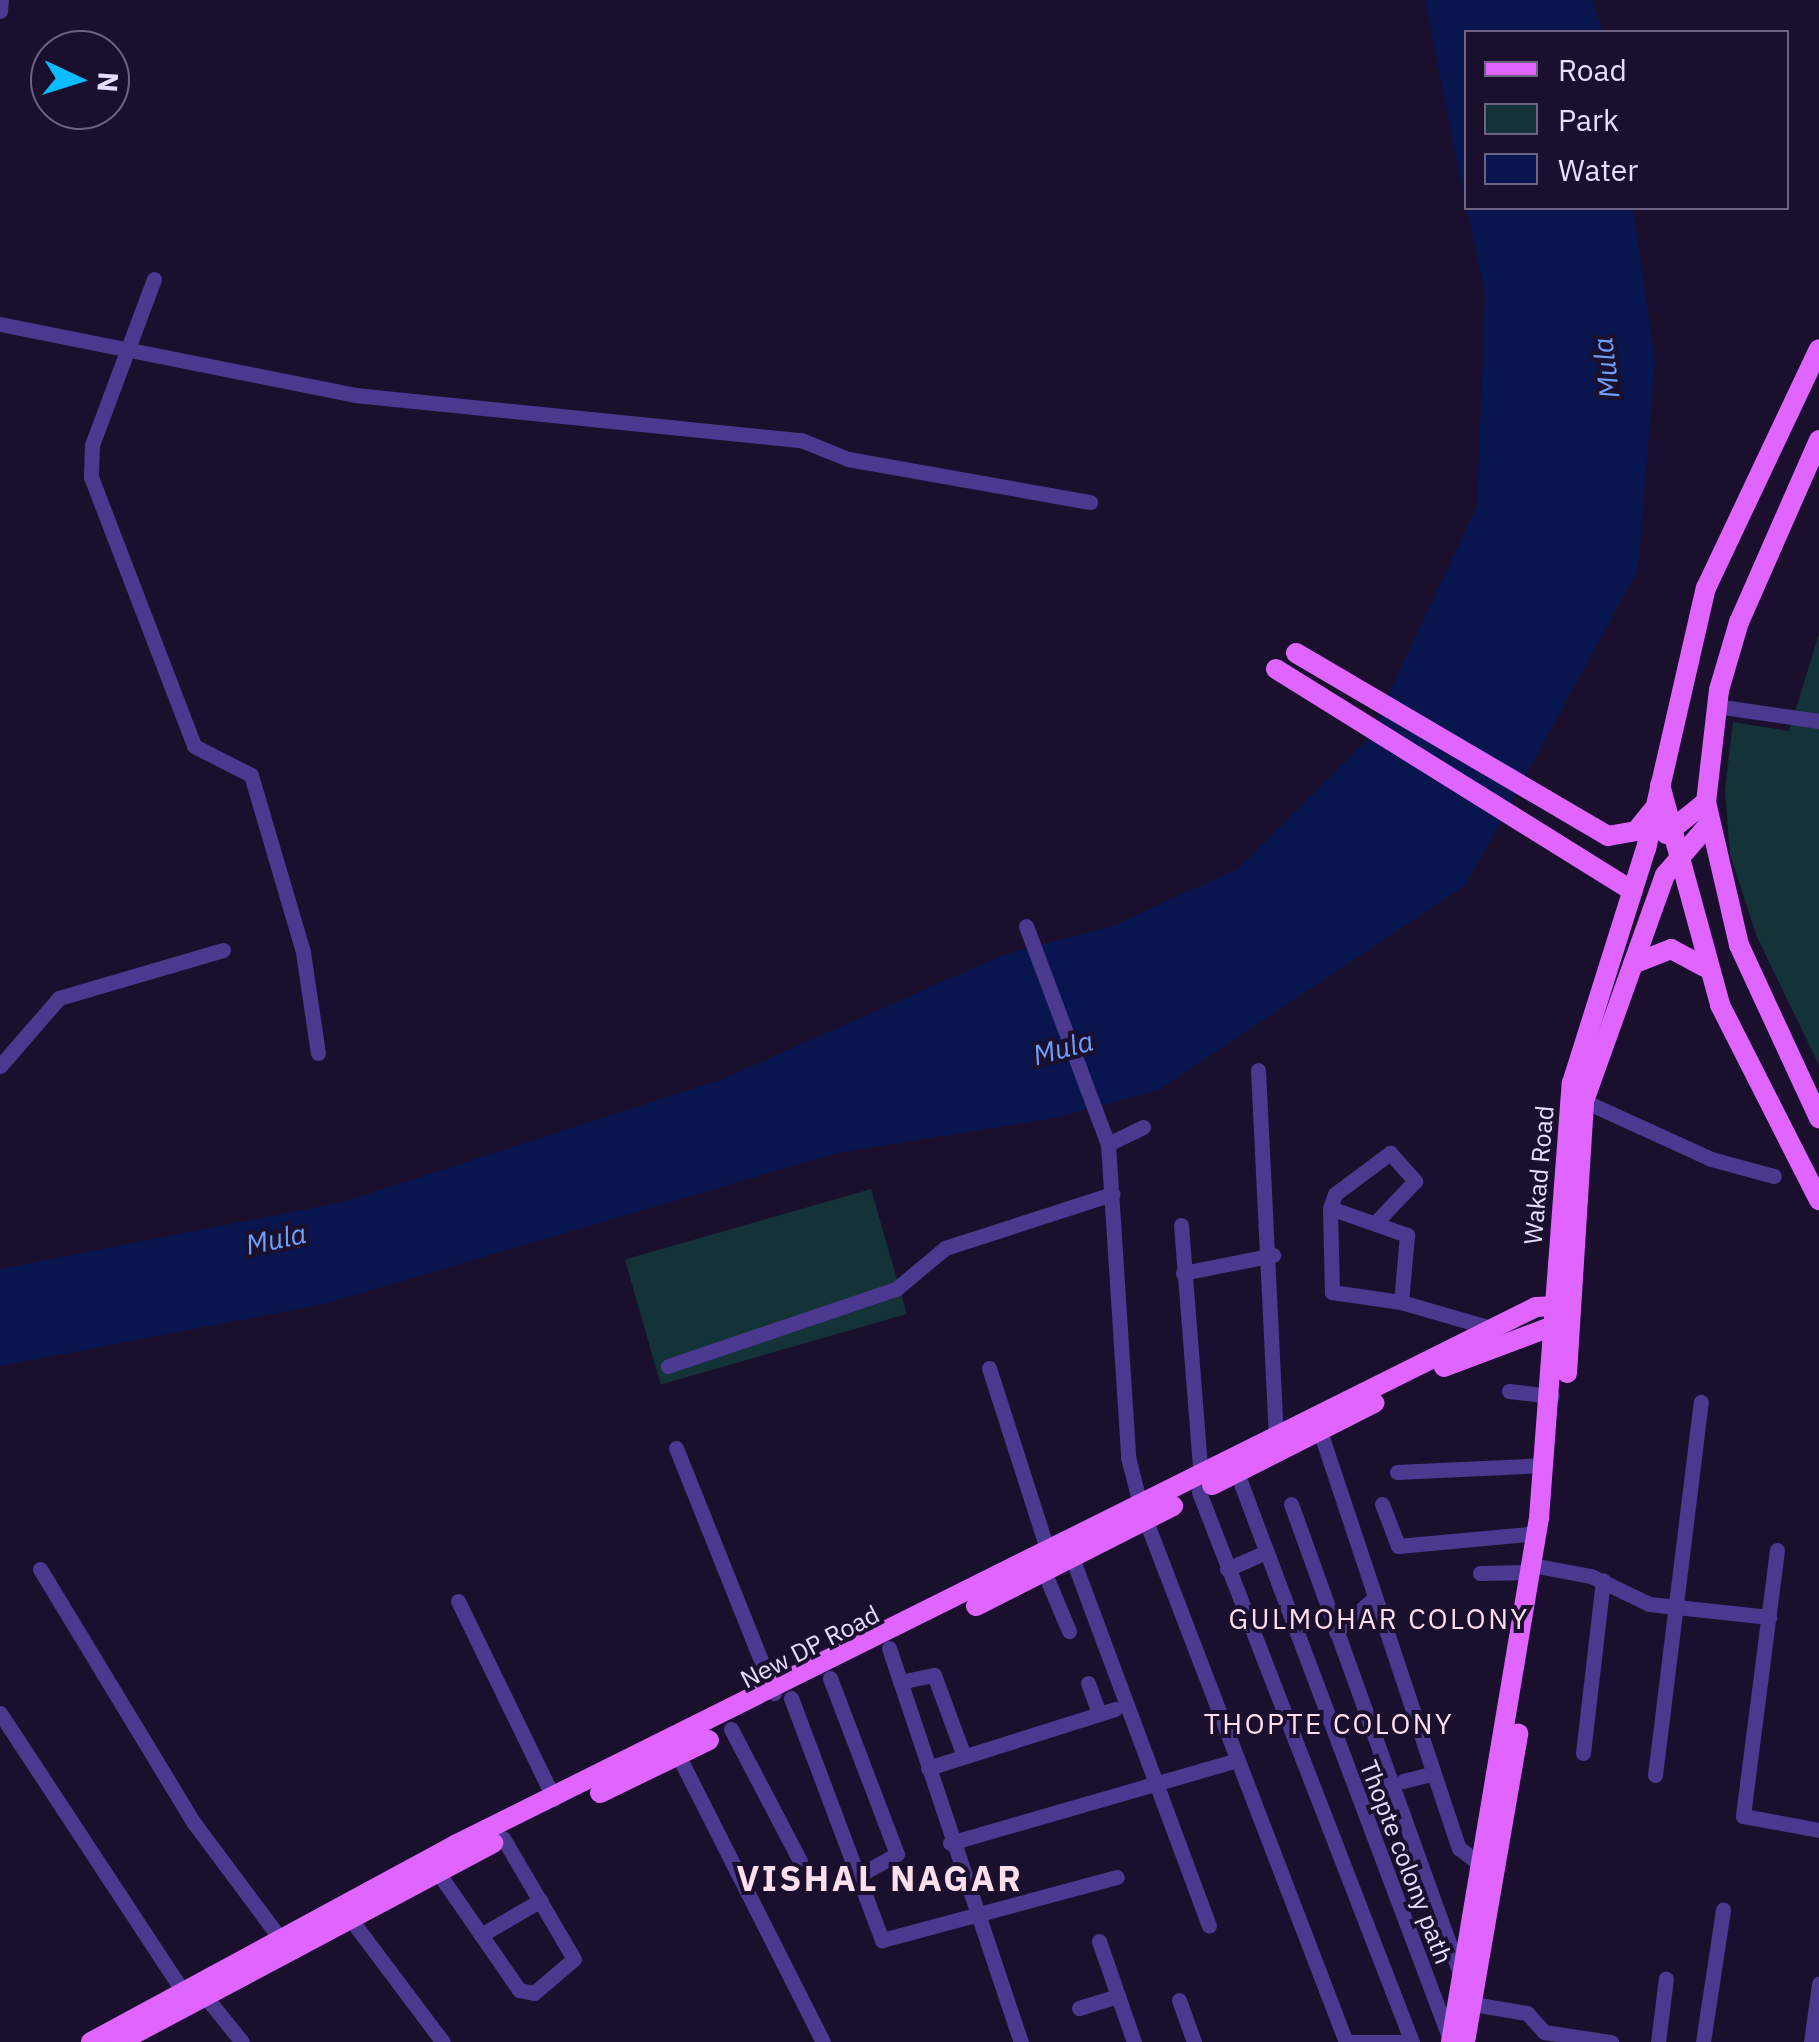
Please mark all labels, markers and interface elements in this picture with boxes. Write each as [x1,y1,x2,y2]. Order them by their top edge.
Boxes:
north arrow [30,30,130,130]
legend [1464,30,1789,210]
text: Road [1558,50,1627,89]
text: N [89,71,128,93]
text: Park [1558,100,1619,139]
text: Water [1558,150,1638,189]
water label: Mula [1586,335,1626,401]
water label: Mula [1029,1024,1097,1072]
street label: Wakad Road [1518,1104,1560,1246]
water label: Mula [242,1216,310,1262]
street label: New DP Road [736,1599,884,1695]
district label: GULMOHAR COLONY [1228,1602,1530,1636]
district label: THOPTE COLONY [1204,1707,1454,1741]
street label: Thopte colony path [1353,1756,1459,1968]
district label: VISHAL NAGAR [737,1857,1023,1899]

